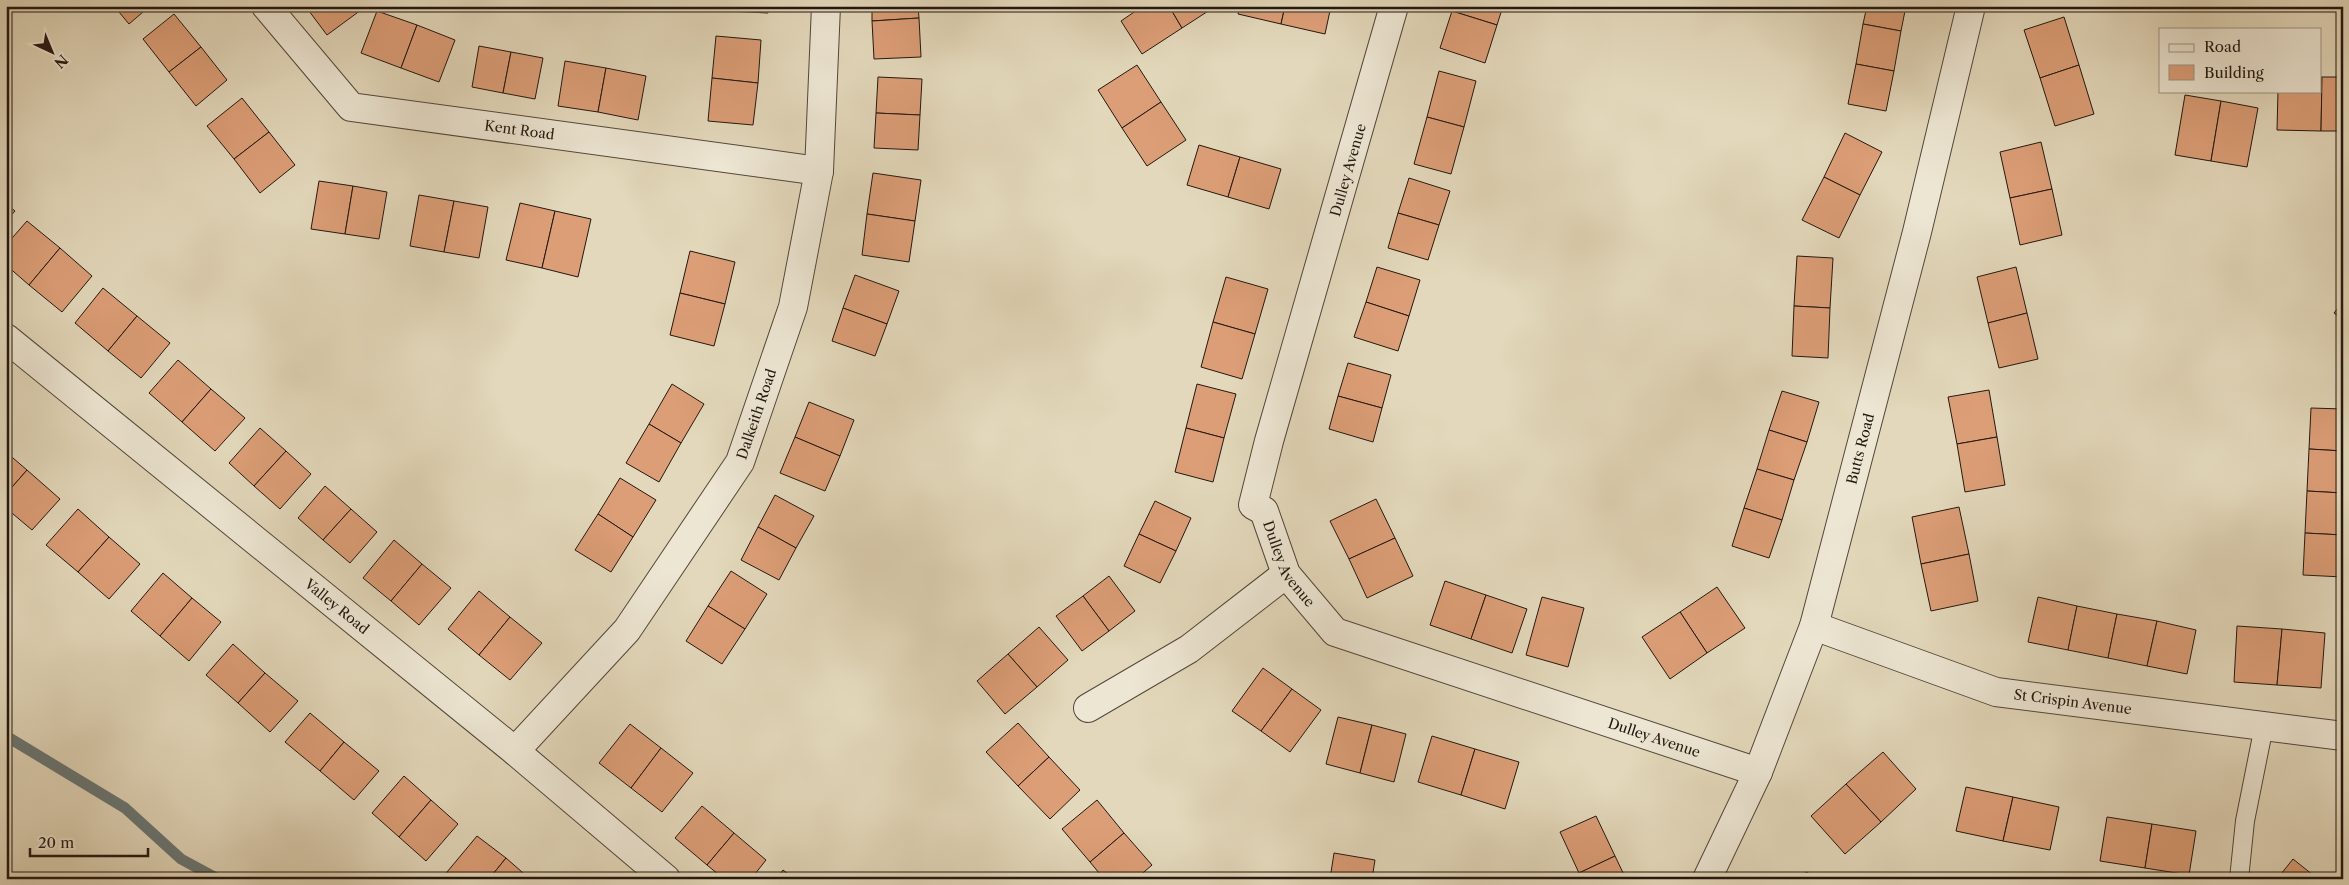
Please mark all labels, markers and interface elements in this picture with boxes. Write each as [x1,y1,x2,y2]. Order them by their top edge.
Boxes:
north arrow [28,28,78,78]
legend [2159,28,2322,92]
text: Road [2204,37,2241,56]
text: N [50,51,72,72]
text: Building [2204,63,2264,82]
street label: Kent Road [483,116,556,144]
street label: Dulley Avenue [1326,121,1370,219]
street label: Dalkeith Road [733,366,780,462]
street label: Butts Road [1842,411,1878,486]
street label: Dulley Avenue [1259,518,1319,611]
street label: Valley Road [300,574,373,638]
street label: St Crispin Avenue [2013,685,2133,718]
street label: Dulley Avenue [1606,714,1703,761]
scale bar [30,825,148,857]
text: 20 m [38,833,74,852]

